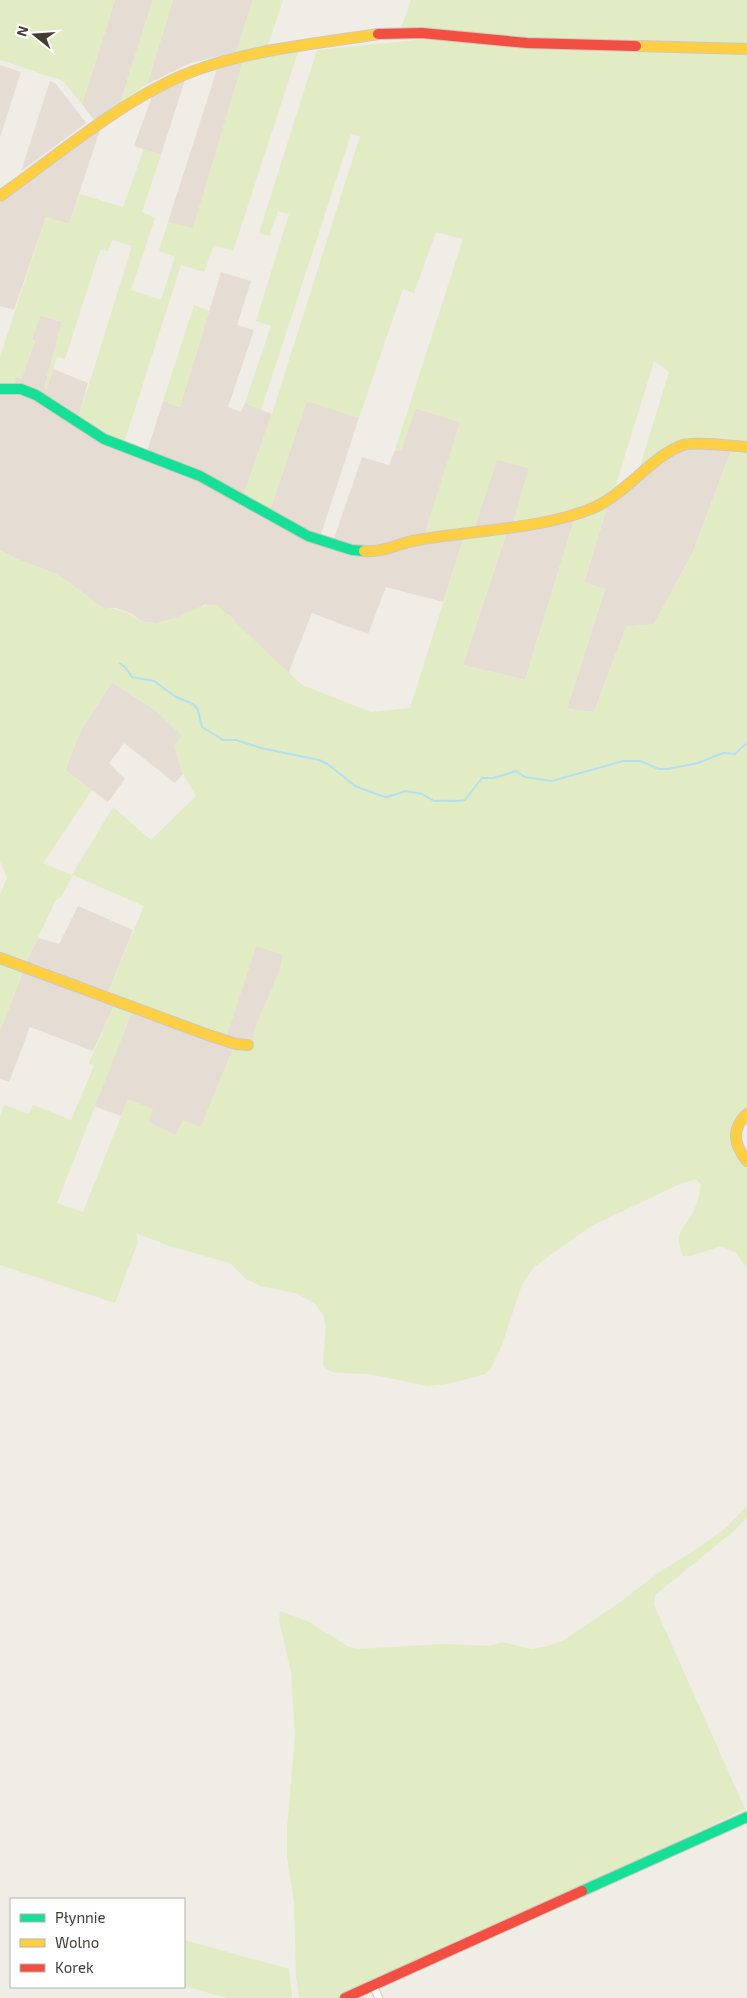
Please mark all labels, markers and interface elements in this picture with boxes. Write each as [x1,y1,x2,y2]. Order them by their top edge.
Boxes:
north arrow [10,10,60,60]
text: N [12,24,32,38]
legend [10,1898,185,1988]
text: Płynnie [55,1908,106,1926]
text: Wolno [55,1933,99,1951]
text: Korek [55,1958,94,1976]

